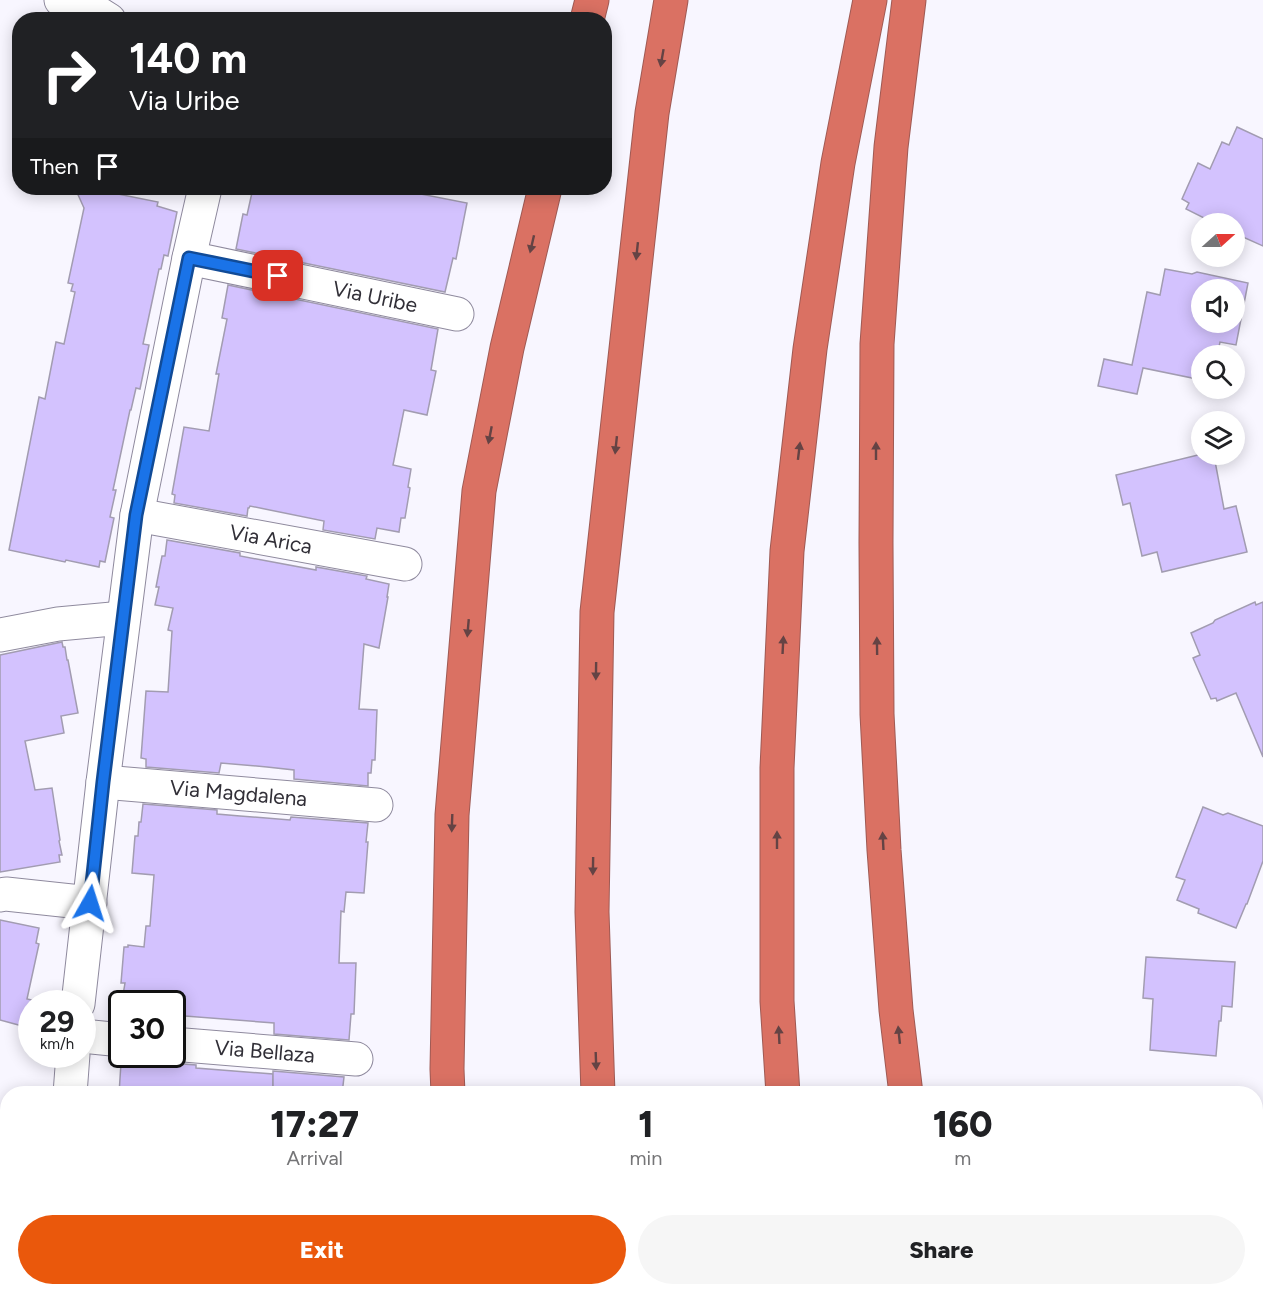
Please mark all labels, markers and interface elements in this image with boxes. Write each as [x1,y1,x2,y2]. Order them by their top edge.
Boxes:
text: 140 m [129,33,247,84]
icon: right [30,36,108,114]
one-way arrow [657,48,666,67]
text: Via Uribe [129,84,239,117]
icon: arrive [91,150,124,183]
text: Then [30,153,79,180]
north arrow [1191,213,1245,267]
map controls [1191,213,1245,465]
one-way arrow [526,235,536,254]
one-way arrow [632,242,642,261]
pin [252,250,303,301]
icon: arrive [261,259,294,292]
street label: Via Uribe [330,275,420,317]
button: sound [1191,279,1245,333]
button: search [1191,345,1245,399]
button: layers [1191,411,1245,465]
one-way arrow [485,426,494,445]
one-way arrow [611,435,621,454]
one-way arrow [794,441,803,460]
one-way arrow [871,442,881,461]
street label: Via Arica [227,519,314,559]
one-way arrow [463,619,472,638]
one-way arrow [778,636,787,655]
one-way arrow [872,637,882,656]
one-way arrow [591,661,601,680]
street label: Via Magdalena [169,775,308,811]
one-way arrow [447,813,456,832]
one-way arrow [772,831,782,850]
one-way arrow [879,832,888,851]
one-way arrow [588,856,597,875]
position arrow [58,871,122,935]
speed limit sign: 30 [108,990,186,1068]
text: 29 [40,1003,74,1040]
one-way arrow [775,1026,784,1045]
one-way arrow [894,1026,904,1045]
text: km/h [40,1035,74,1053]
street label: Via Bellaza [214,1035,316,1068]
one-way arrow [592,1051,601,1070]
text: 17:27 [270,1103,359,1146]
text: 1 [638,1103,654,1146]
text: 160 [933,1103,993,1146]
text: Arrival [287,1146,343,1170]
text: min [630,1146,662,1170]
text: m [954,1146,971,1170]
button: Exit [18,1215,626,1284]
button: Share [638,1215,1245,1284]

